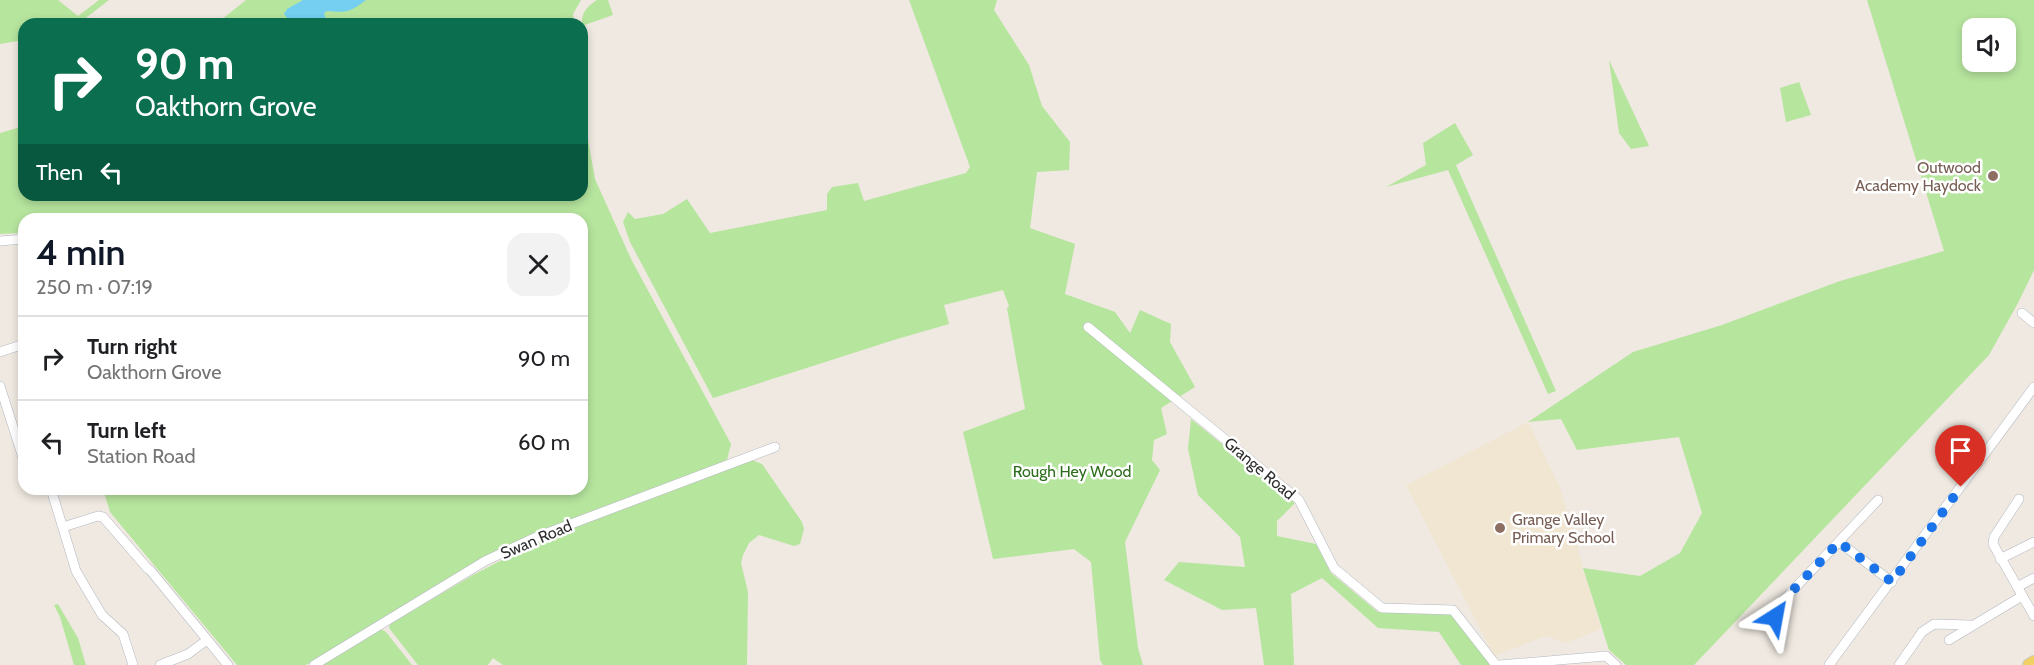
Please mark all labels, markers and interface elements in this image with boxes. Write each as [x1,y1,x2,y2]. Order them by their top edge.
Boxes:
map controls [1962,18,2016,72]
button: sound [1962,18,2016,72]
text: 90 m [135,38,234,90]
icon: right [36,42,114,120]
text: Oakthorn Grove [135,90,317,123]
icon: left [95,156,128,189]
place label: Outwood Academy Haydock [1855,158,1982,195]
text: Then [36,159,83,186]
marker: Outwood Academy Haydock [1986,169,2000,183]
text: 4 min [36,230,126,274]
button: close [507,233,570,296]
text: 250 m · 07:19 [36,275,153,299]
text: Turn right [87,333,177,360]
icon: right [36,342,69,375]
text: 90 m [518,345,570,372]
text: Oakthorn Grove [87,360,221,384]
text: Turn left [87,417,166,444]
pin [1935,425,1986,487]
icon: left [36,426,69,459]
text: 60 m [518,429,570,456]
street label: Grange Road [1220,433,1299,504]
icon: arrive [1944,434,1977,467]
text: Station Road [87,444,196,468]
park label: Rough Hey Wood [1013,462,1131,481]
place label: Grange Valley Primary School [1512,510,1615,547]
street label: Swan Road [498,516,575,563]
marker: Grange Valley Primary School [1493,521,1507,535]
position arrow [1743,585,1807,649]

